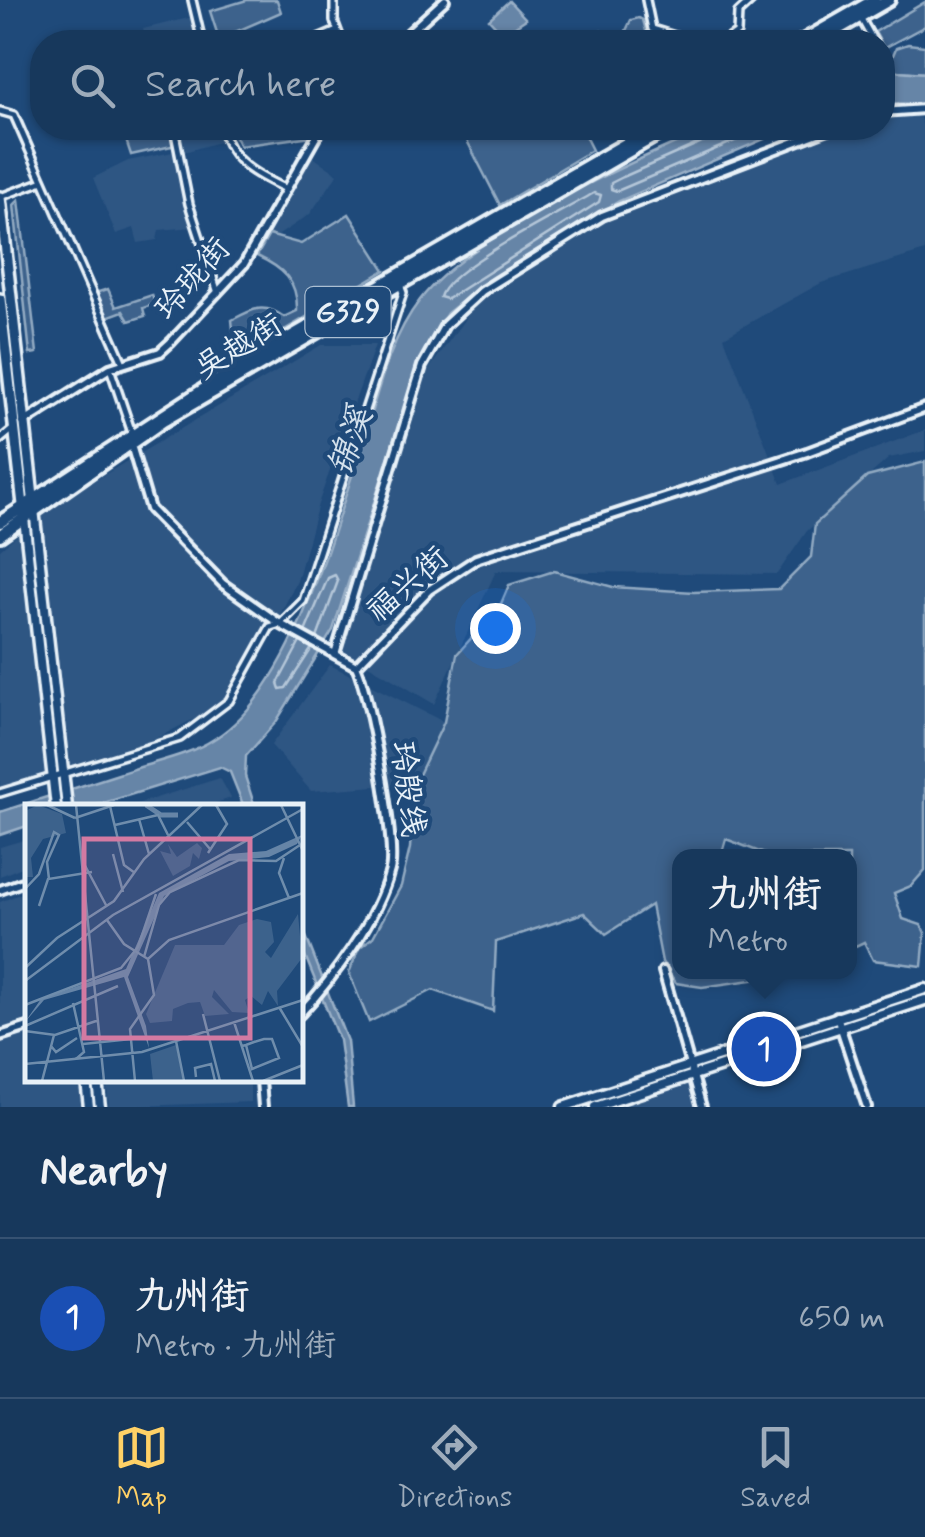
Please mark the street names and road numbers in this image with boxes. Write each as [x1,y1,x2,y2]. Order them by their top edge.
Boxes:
street label: 玲珑街 [146,229,240,329]
road number: G329 [306,287,390,337]
street label: 吴越街 [187,304,291,390]
street label: 福兴街 [358,538,458,632]
street label: 玲殷线 [380,739,434,839]

